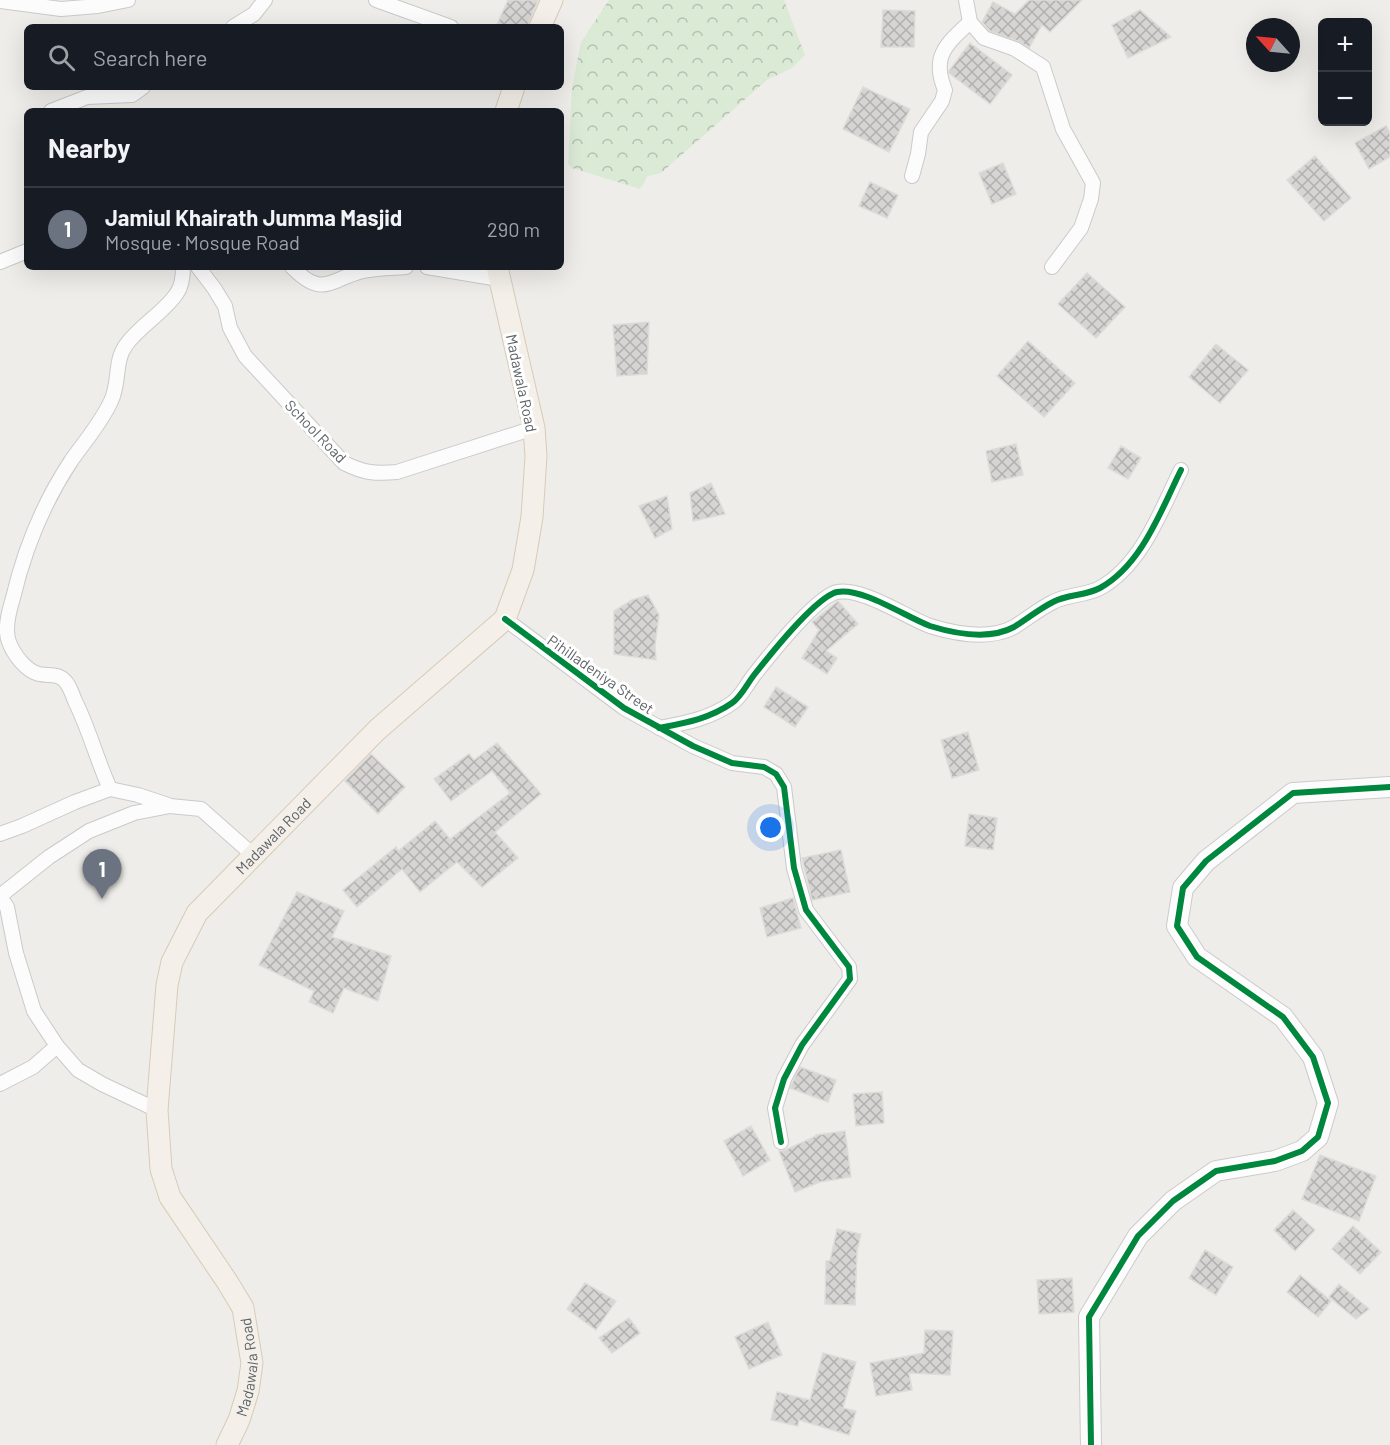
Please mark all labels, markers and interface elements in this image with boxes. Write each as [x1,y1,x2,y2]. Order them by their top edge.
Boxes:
north arrow [1246,18,1300,72]
map controls [1318,18,1372,126]
button: + [1318,18,1372,72]
search box [24,24,564,90]
icon: search [45,41,78,74]
text: Search here [93,44,207,70]
button: − [1318,72,1372,126]
text: Nearby [48,132,130,163]
text: Jamiul Khairath Jumma Masjid [105,204,402,230]
text: 1 [64,217,71,241]
text: 290 m [487,217,540,241]
text: Mosque · Mosque Road [105,230,300,254]
street label: Madawala Road [503,332,541,434]
street label: School Road [282,396,350,466]
street label: Pihilladeniya Street [544,631,658,717]
street label: Madawala Road [232,794,315,878]
your location [756,813,785,842]
pin: 1 [82,850,122,899]
street label: Madawala Road [232,1317,261,1419]

